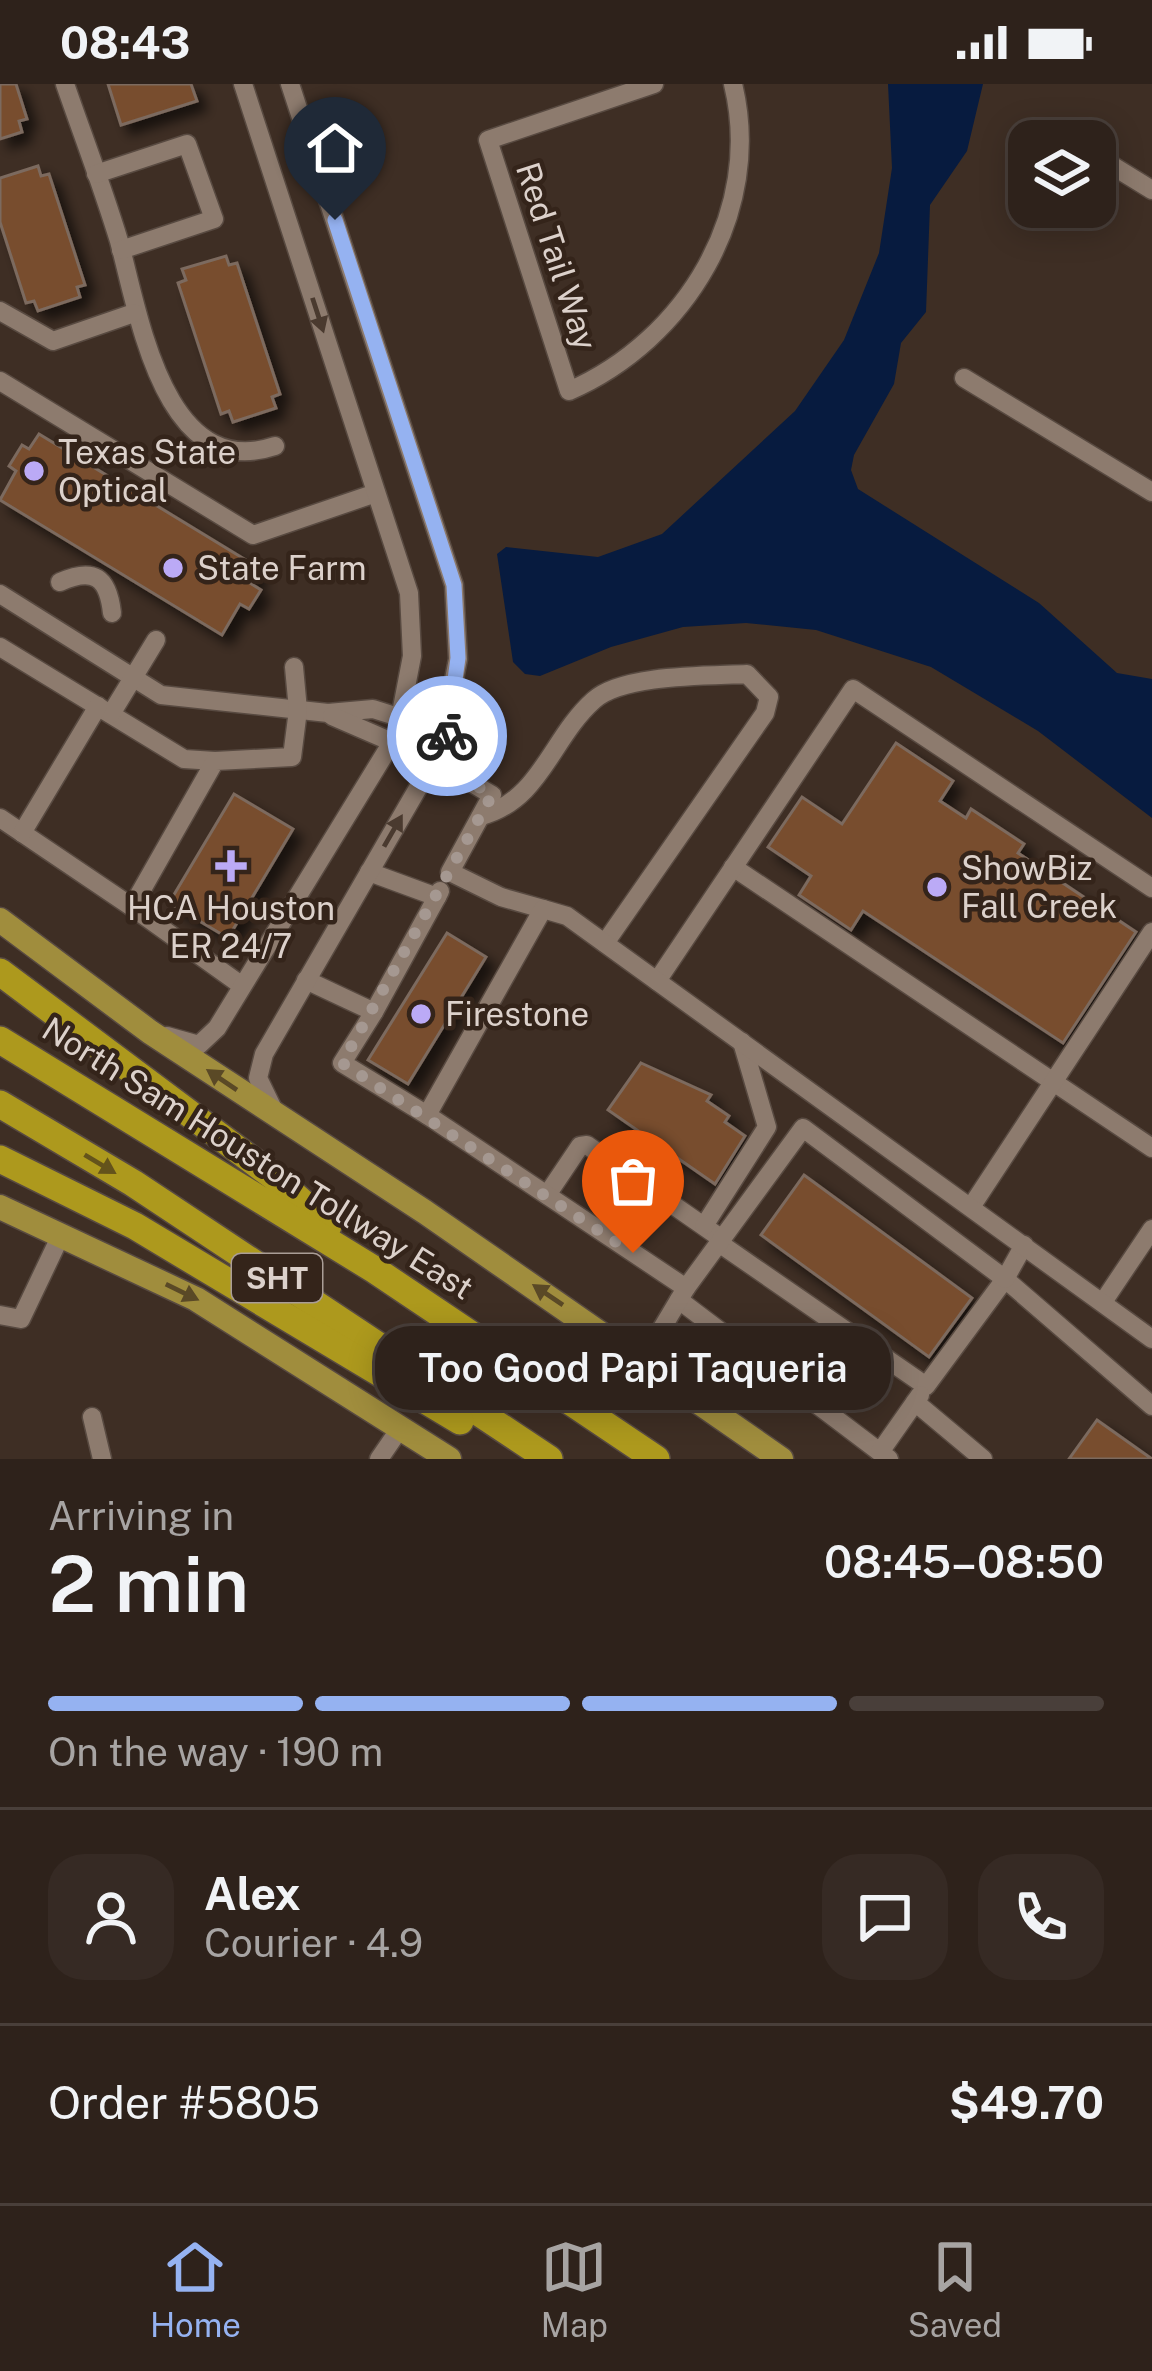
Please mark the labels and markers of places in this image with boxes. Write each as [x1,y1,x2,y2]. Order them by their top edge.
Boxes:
pin [284,97,386,220]
place label: Texas State Optical [58,433,236,509]
marker: Texas State Optical [21,458,47,484]
place label: State Farm [197,549,367,587]
marker: State Farm [160,555,186,581]
place label: ShowBiz Fall Creek [961,849,1117,925]
marker: HCA Houston ER 24/7 [215,850,247,882]
marker: ShowBiz Fall Creek [924,874,950,900]
place label: HCA Houston ER 24/7 [127,889,335,965]
place label: Firestone [445,995,589,1033]
marker: Firestone [408,1001,434,1027]
pin [582,1130,684,1253]
callout: Too Good Papi Taqueria [375,1325,891,1409]

